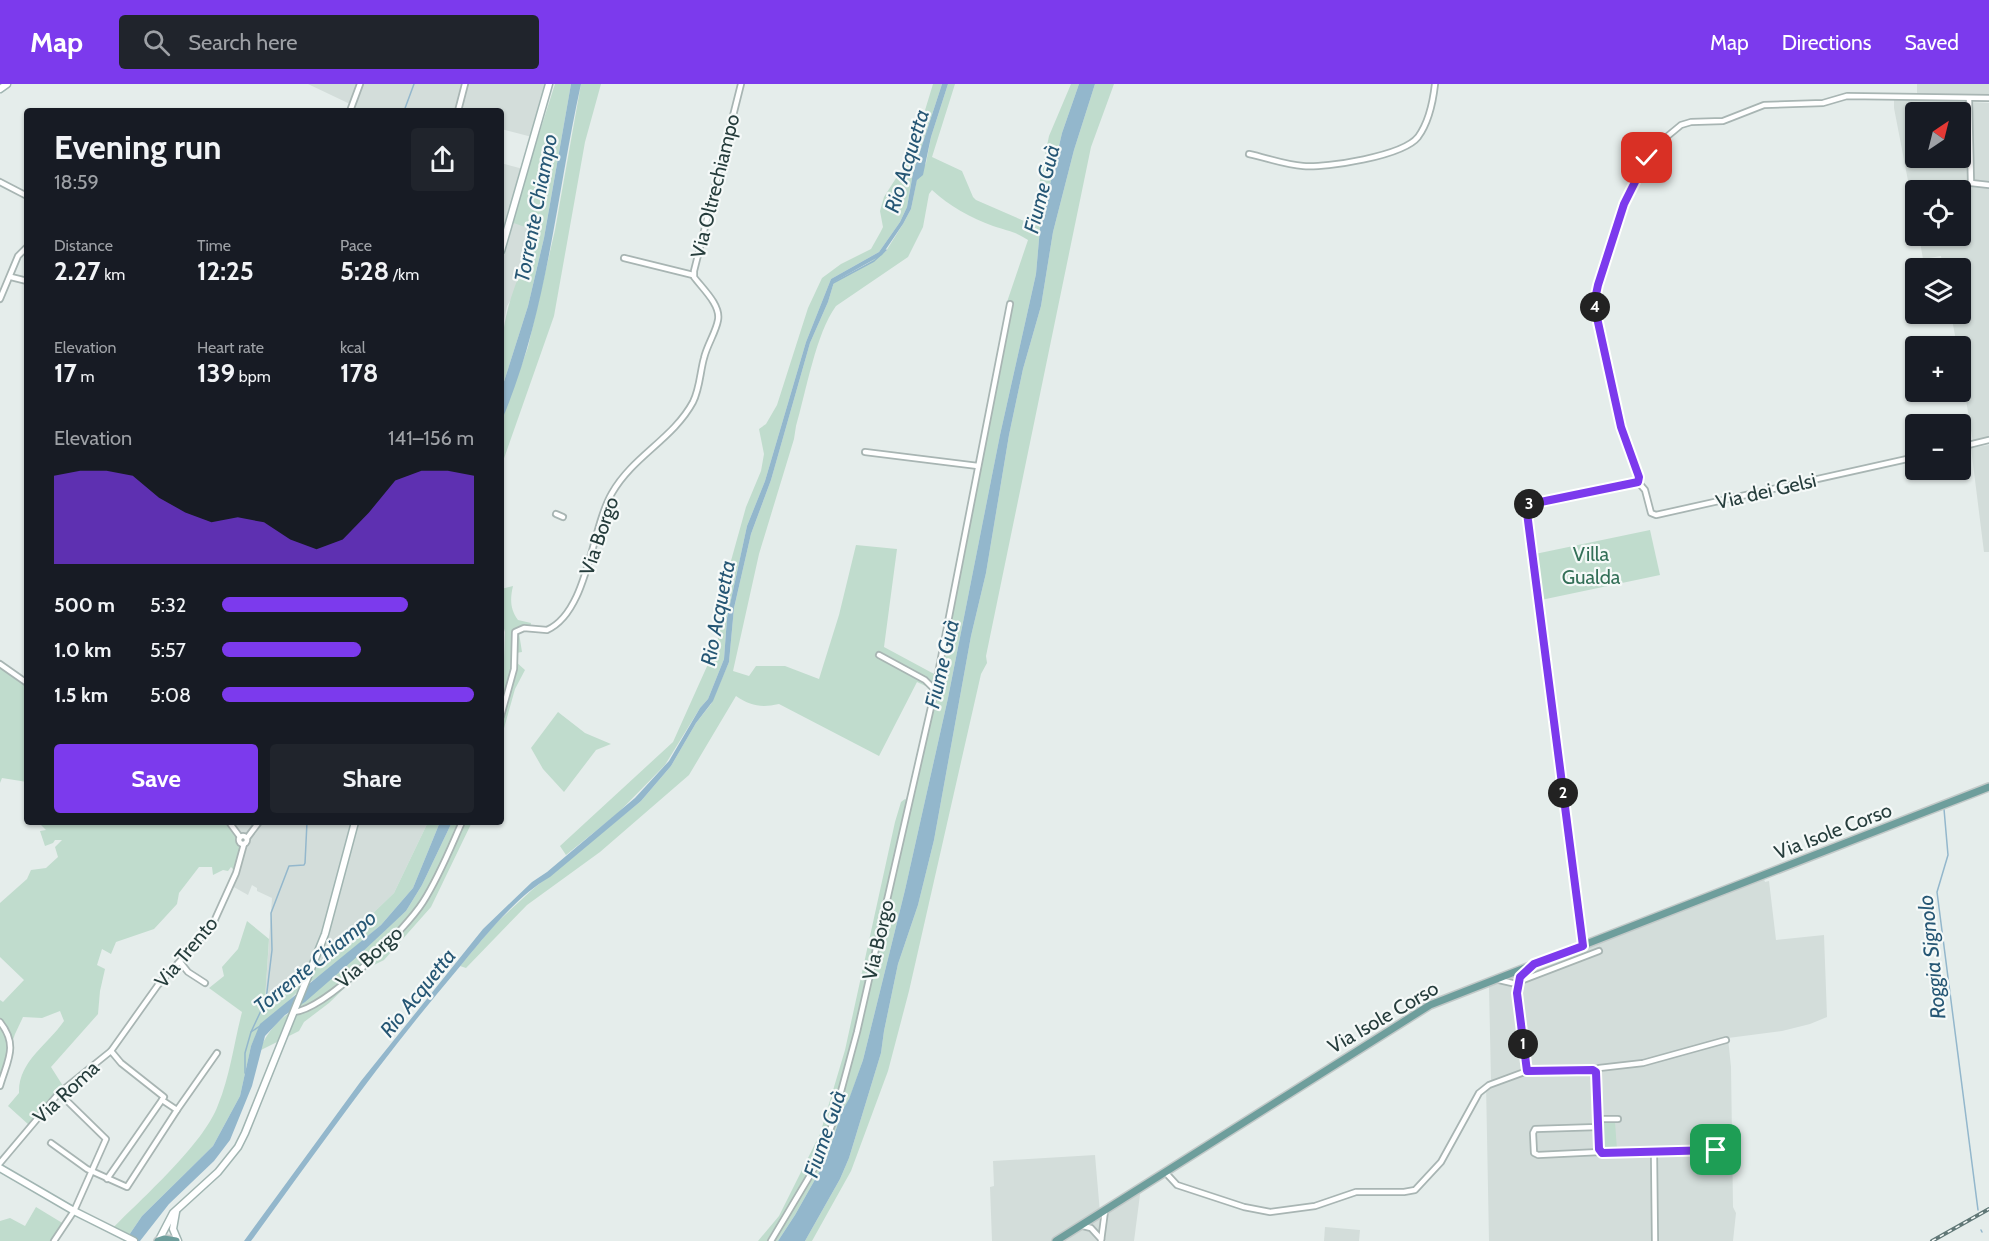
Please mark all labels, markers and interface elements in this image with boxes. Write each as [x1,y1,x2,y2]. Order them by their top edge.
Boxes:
search box [119,15,539,69]
text: Map [30,25,83,59]
icon: search [140,26,173,59]
text: Search here [188,29,297,56]
text: Map [1710,30,1749,55]
text: Directions [1782,30,1871,55]
text: Saved [1904,30,1959,55]
north arrow [1905,102,1971,168]
map controls [1905,102,1971,480]
water label: Rio Acquetta [879,106,934,216]
street label: Via Oltrechiampo [685,111,745,261]
text: Evening run [54,127,221,167]
button: share [411,128,474,191]
water label: Torrente Chiampo [509,132,562,284]
pin [1621,132,1672,183]
icon: check [1630,141,1663,174]
water label: Fiume Guà [1018,142,1065,236]
text: 18:59 [54,170,99,194]
button: locate [1905,180,1971,246]
text: Distance [54,236,113,255]
text: Time [197,236,231,255]
text: Pace [340,236,372,255]
text: 2.27 [54,255,101,287]
text: 12:25 [197,255,254,287]
text: 5:28 [340,255,389,287]
button: layers [1905,258,1971,324]
text: km [101,265,125,284]
text: /km [389,265,419,284]
pin: 4 [1580,292,1610,322]
text: 4 [1590,297,1600,316]
button: + [1905,336,1971,402]
text: Elevation [54,338,117,357]
text: Heart rate [197,338,264,357]
text: kcal [340,338,366,357]
text: 17 [54,357,77,389]
text: 139 [197,357,235,389]
text: 178 [340,357,379,389]
text: m [77,367,95,386]
text: bpm [235,367,271,386]
button: − [1905,414,1971,480]
text: Elevation [54,426,132,450]
text: 141–156 m [388,426,474,450]
street label: Via dei Gelsi [1713,468,1819,514]
pin: 3 [1514,489,1544,519]
street label: Via Borgo [574,494,624,578]
text: 3 [1525,494,1533,513]
park label: Villa Gualda [1562,542,1621,589]
water label: Rio Acquetta [695,558,740,668]
text: 500 m [54,593,115,617]
text: 5:32 [150,593,186,617]
water label: Fiume Guà [919,617,964,711]
text: 1.0 km [54,638,111,662]
text: 5:57 [150,638,186,662]
text: 1.5 km [54,683,108,707]
text: 5:08 [150,683,191,707]
button: Save [54,744,258,813]
button: Share [270,744,474,813]
pin: 2 [1548,778,1578,808]
text: 2 [1559,783,1567,802]
street label: Via Isole Corso [1771,798,1895,864]
water label: Roggia Signolo [1913,894,1950,1020]
street label: Via Borgo [857,898,899,982]
water label: Torrente Chiampo [248,905,381,1019]
street label: Via Trento [149,912,223,992]
street label: Via Borgo [331,921,407,993]
water label: Rio Acquetta [374,943,461,1042]
street label: Via Isole Corso [1323,976,1443,1058]
pin: 1 [1508,1029,1538,1059]
text: 1 [1520,1034,1526,1053]
street label: Via Roma [28,1055,104,1128]
water label: Fiume Guà [798,1087,851,1181]
pin [1690,1124,1741,1175]
icon: arrive [1699,1133,1732,1166]

